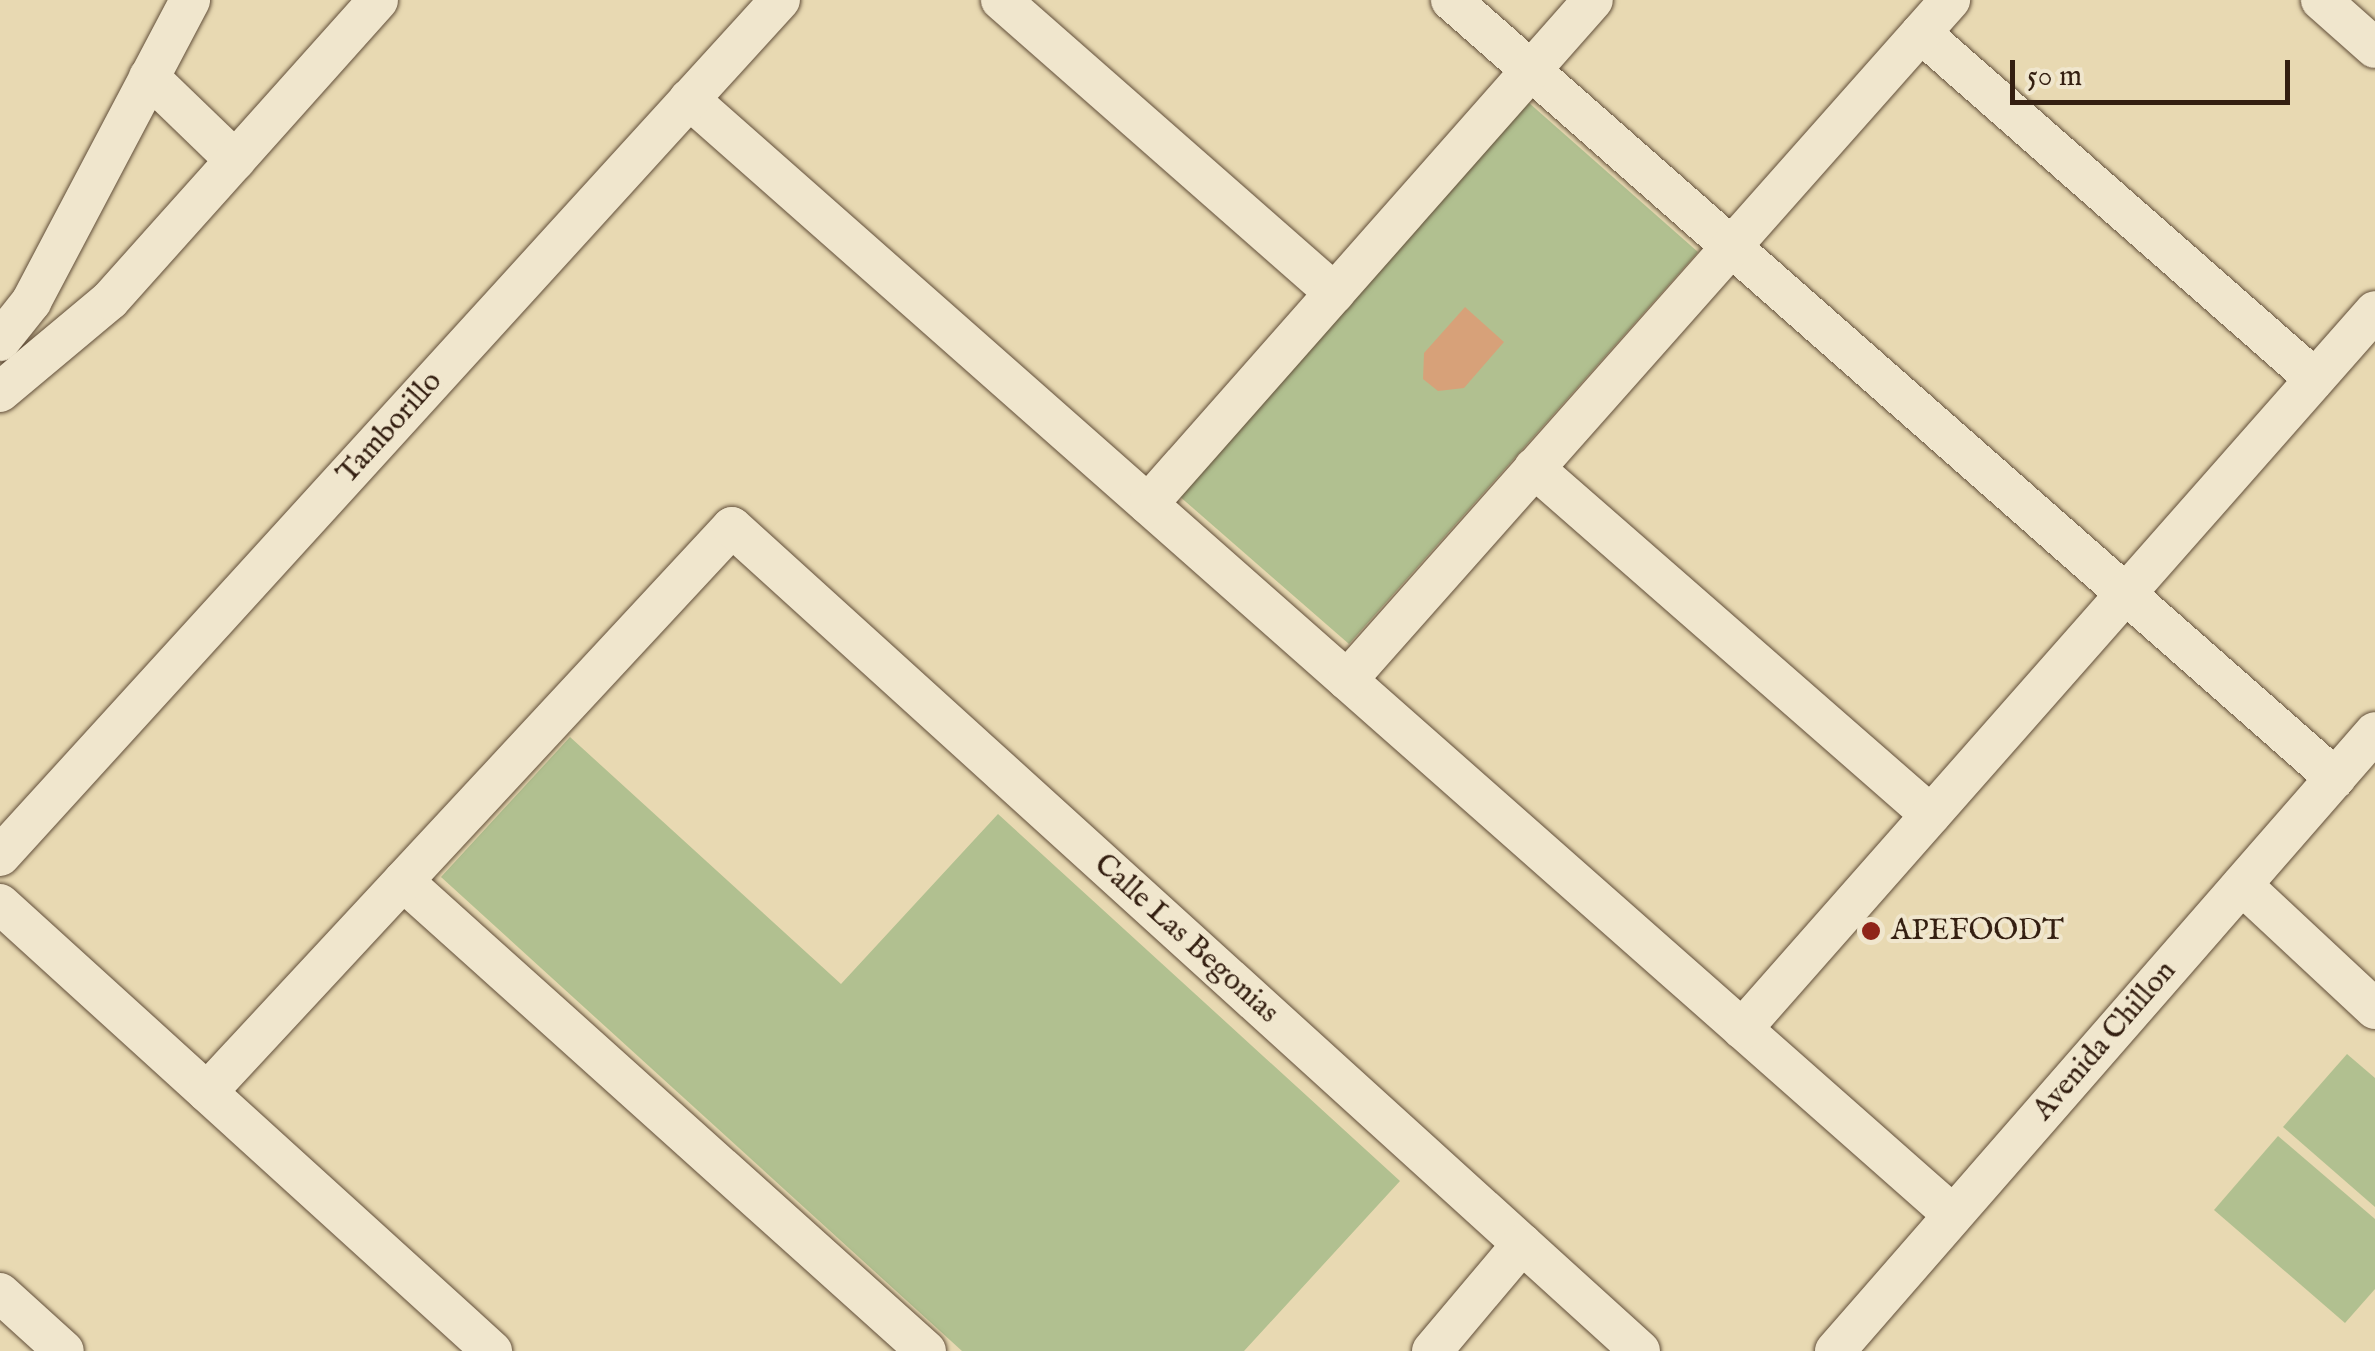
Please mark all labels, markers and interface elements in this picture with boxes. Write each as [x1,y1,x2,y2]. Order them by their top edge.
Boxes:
scale bar [2015,40,2295,102]
text: 50 m [2027,58,2082,96]
street label: Tamborillo [330,364,450,492]
street label: Calle Las Begonias [1086,847,1286,1031]
place label: APEFOODT [1891,913,2064,949]
marker: APEFOODT [1860,920,1882,942]
street label: Avenida Chillon [2026,954,2184,1128]

